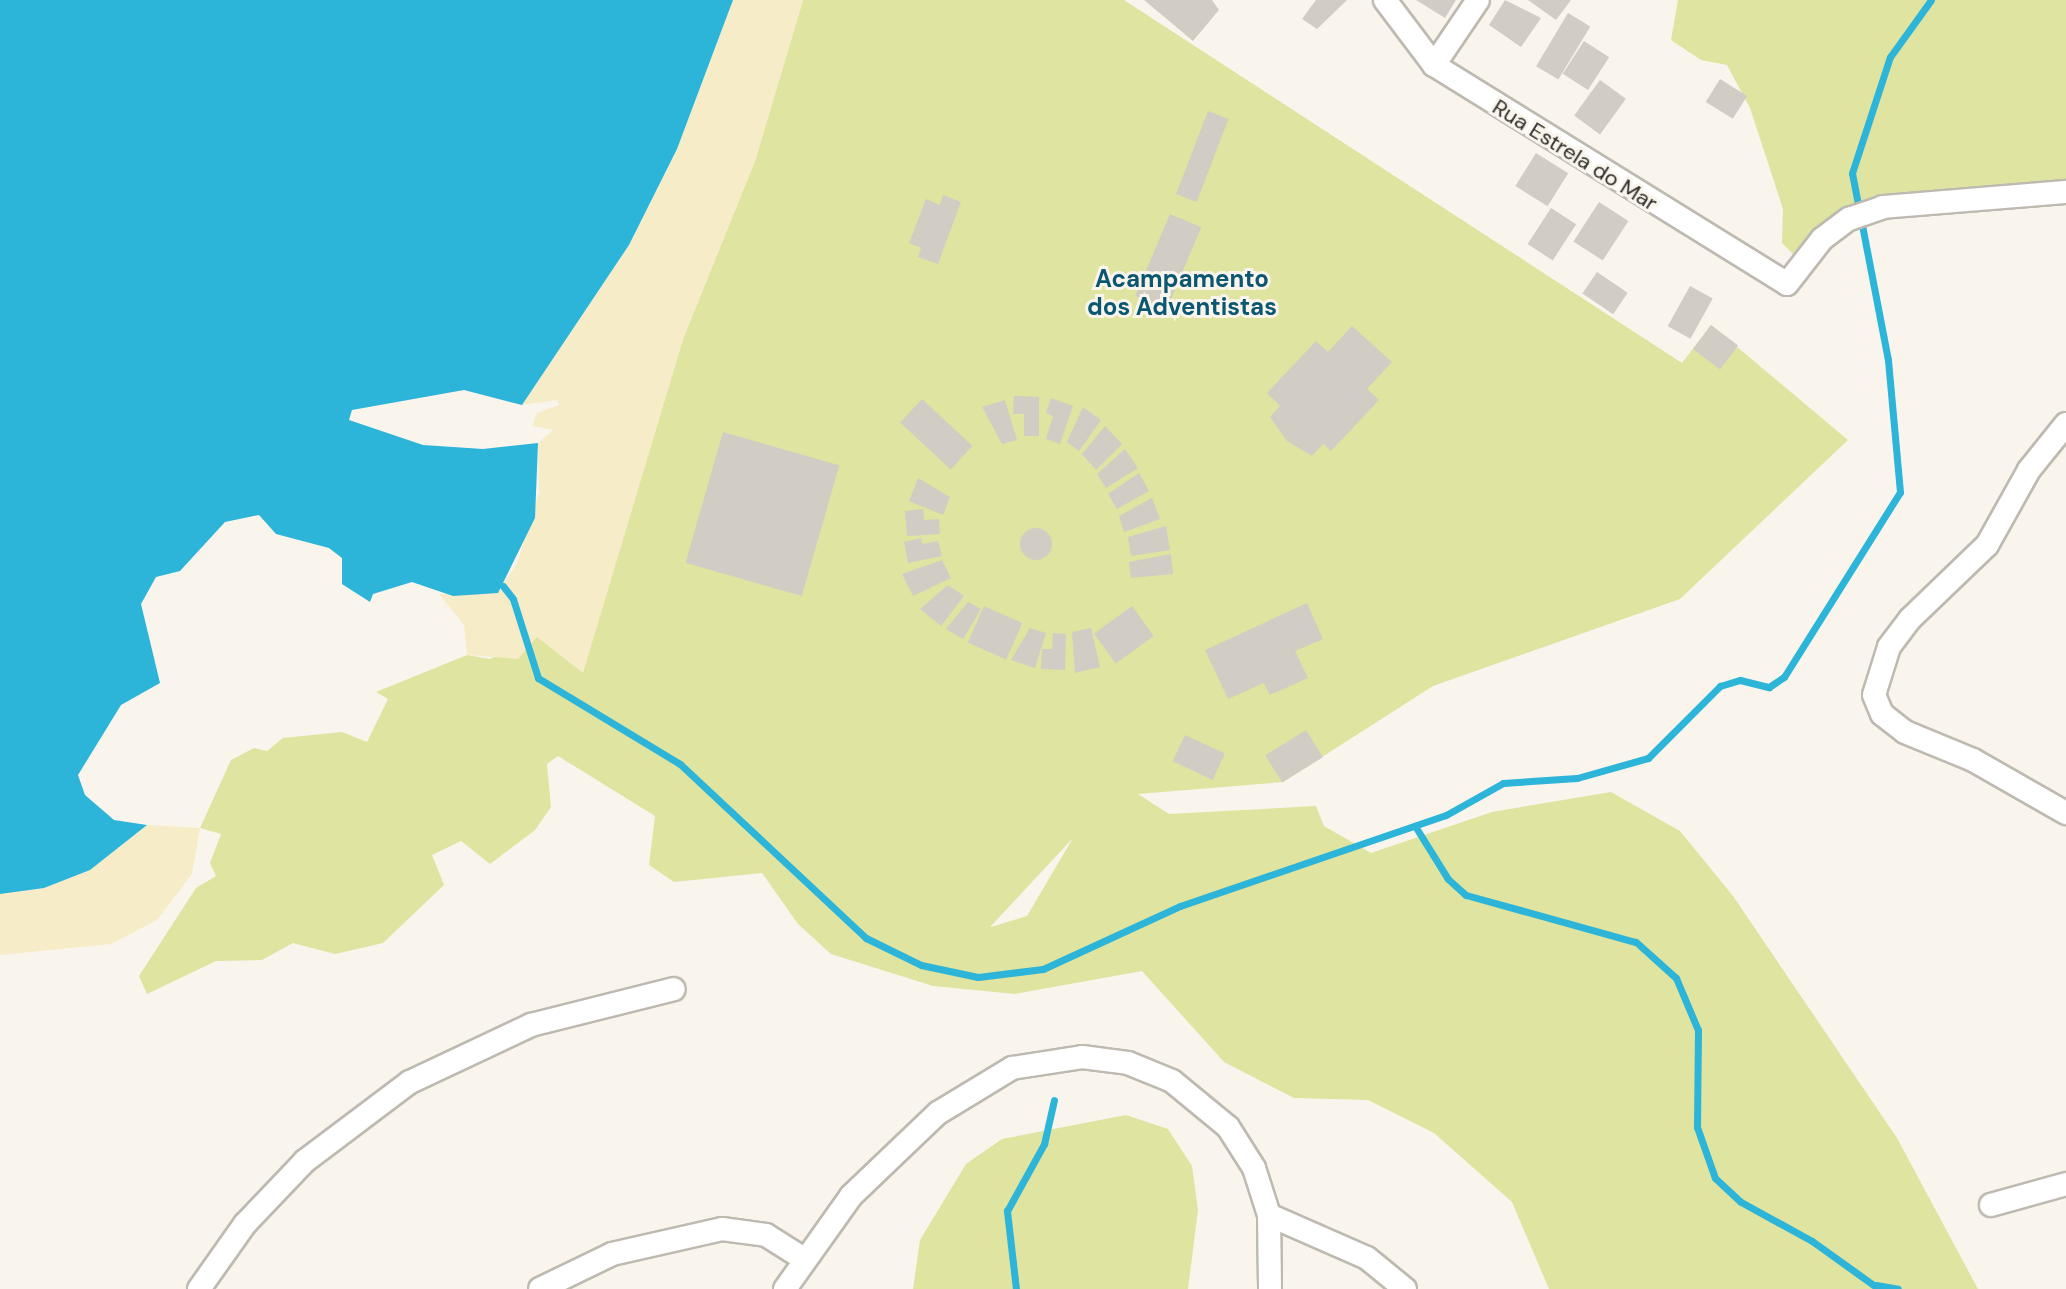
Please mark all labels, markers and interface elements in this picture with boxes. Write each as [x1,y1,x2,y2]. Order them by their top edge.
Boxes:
street label: Rua Estrela do Mar [1488,94,1662,216]
district label: Acampamento dos Adventistas [1087,265,1277,321]

